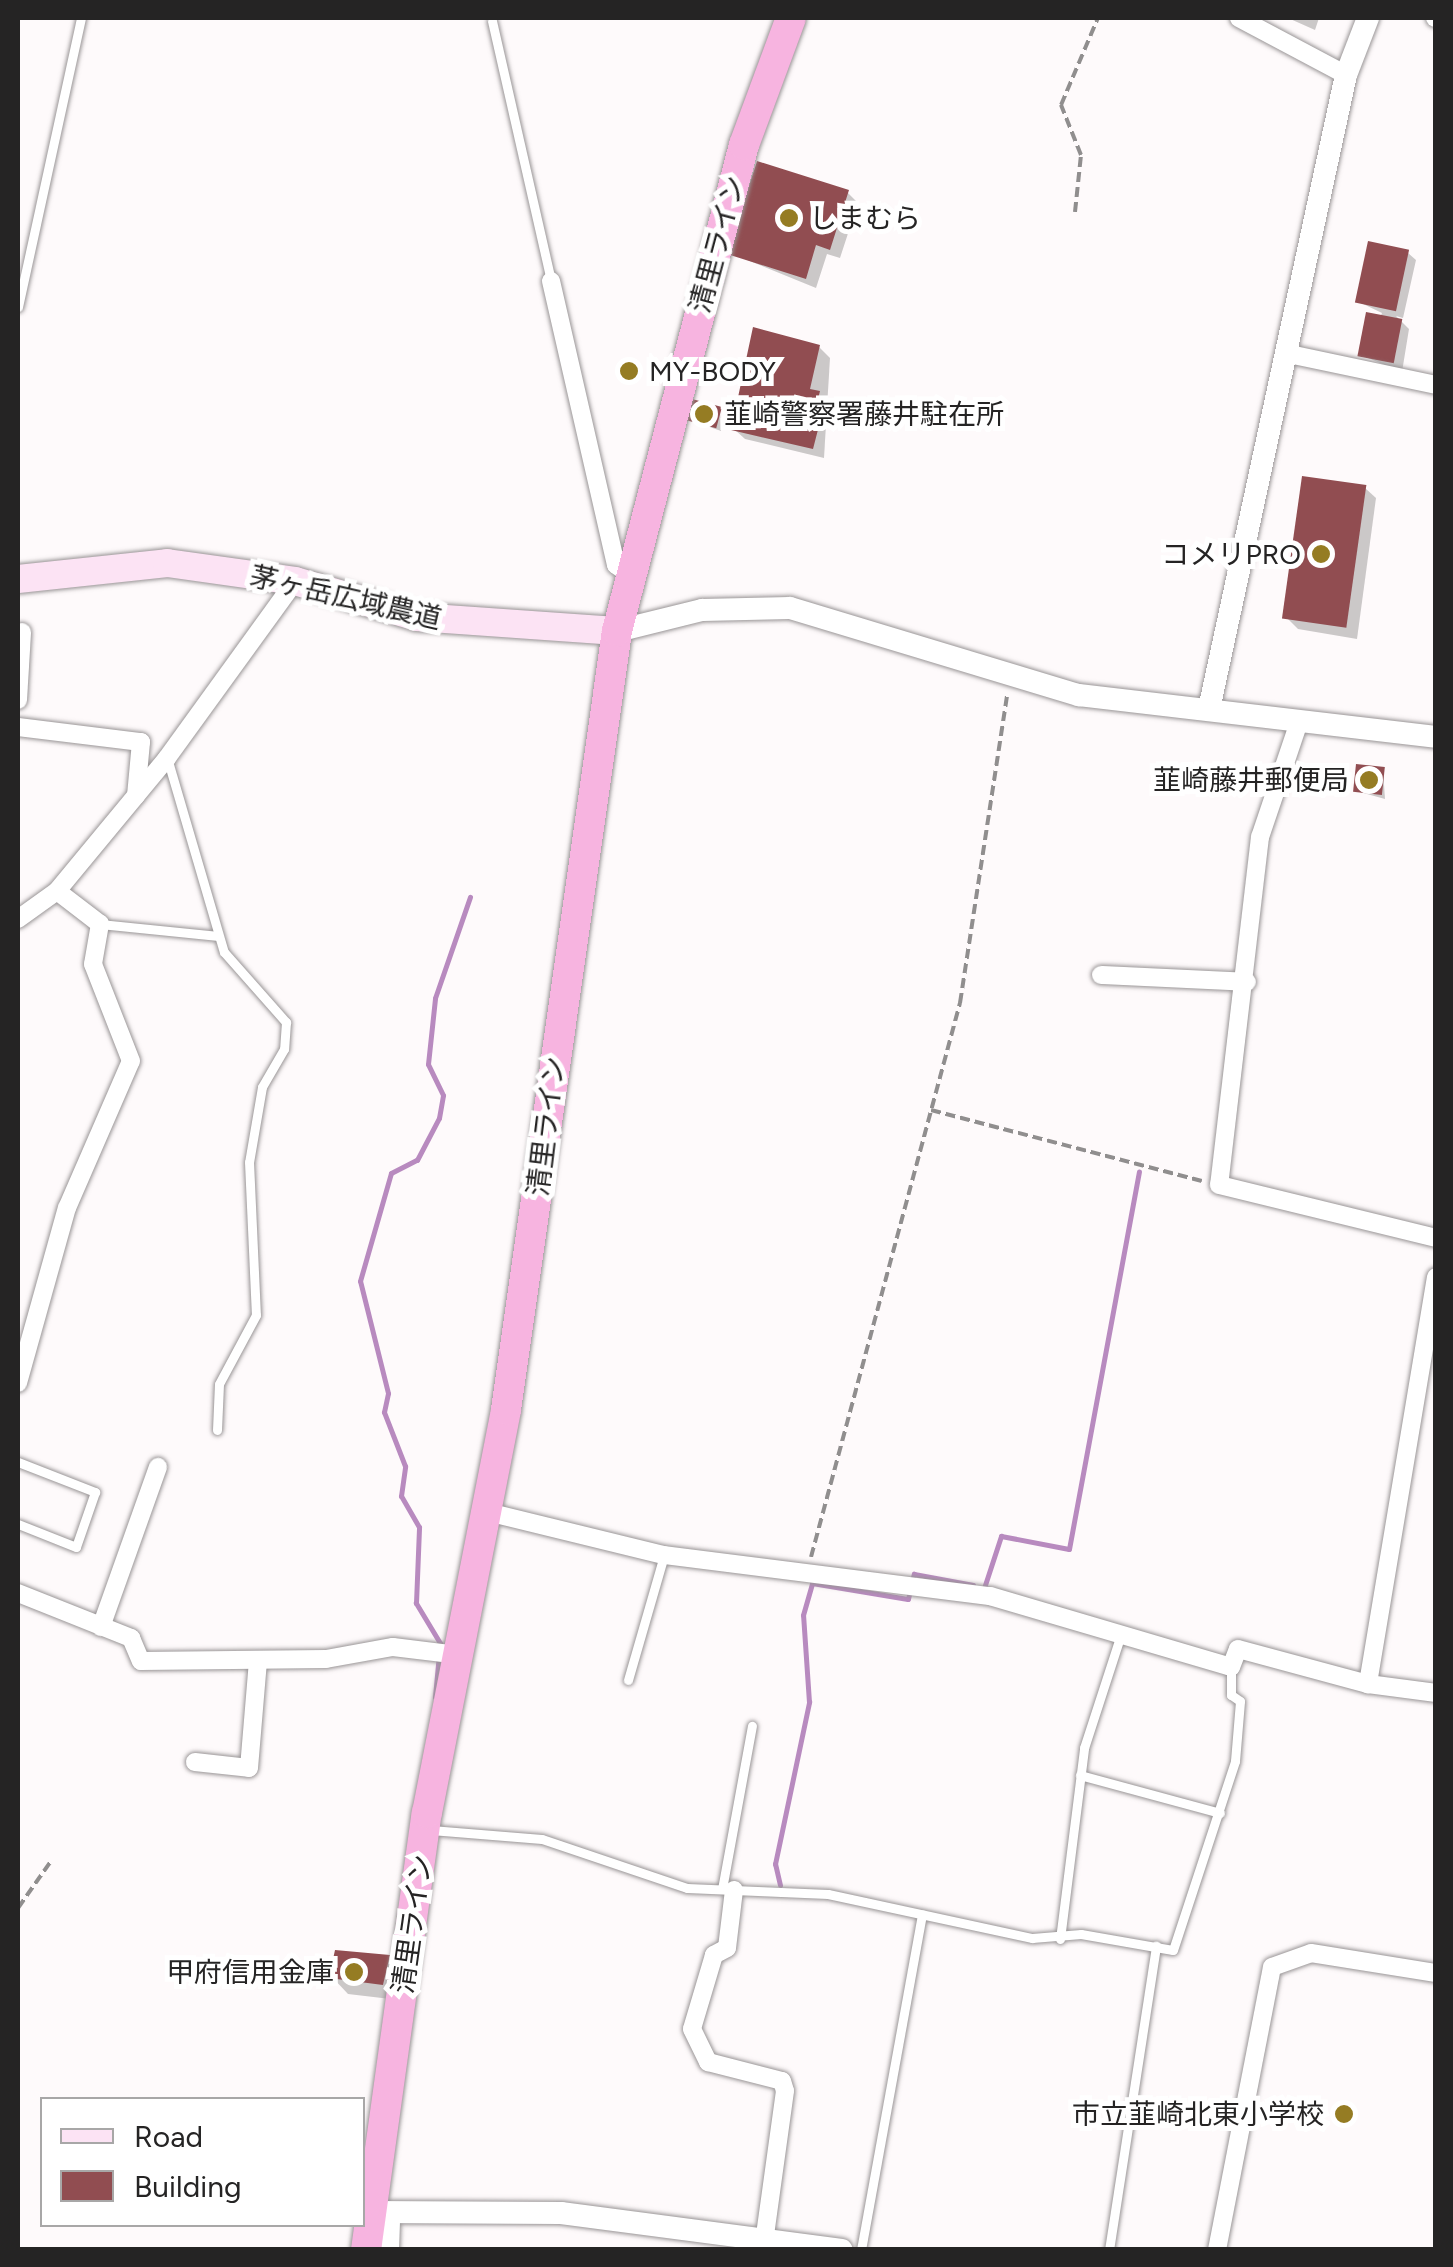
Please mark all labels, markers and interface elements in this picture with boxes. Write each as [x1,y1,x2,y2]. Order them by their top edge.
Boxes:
street label: 清里ライン [683,172,751,316]
place label: しまむら [809,201,921,235]
marker: しまむら [778,207,800,229]
place label: MY-BODY [649,354,776,388]
marker: MY-BODY [618,360,640,382]
place label: 韮崎警察署藤井駐在所 [724,397,1004,431]
marker: 韮崎警察署藤井駐在所 [693,403,715,425]
place label: コメリPRO [1162,537,1301,571]
marker: コメリPRO [1310,543,1332,565]
street label: 茅ヶ岳広域農道 [247,559,445,635]
place label: 韮崎藤井郵便局 [1153,763,1349,797]
marker: 韮崎藤井郵便局 [1358,769,1380,791]
street label: 清里ライン [521,1054,571,1198]
street label: 清里ライン [386,1852,438,1996]
place label: 甲府信用金庫 [166,1955,334,1989]
marker: 甲府信用金庫 [343,1961,365,1983]
legend [40,2097,365,2227]
place label: 市立韮崎北東小学校 [1072,2097,1324,2131]
marker: 市立韮崎北東小学校 [1333,2103,1355,2125]
text: Road [134,2118,203,2155]
text: Building [134,2168,242,2205]

